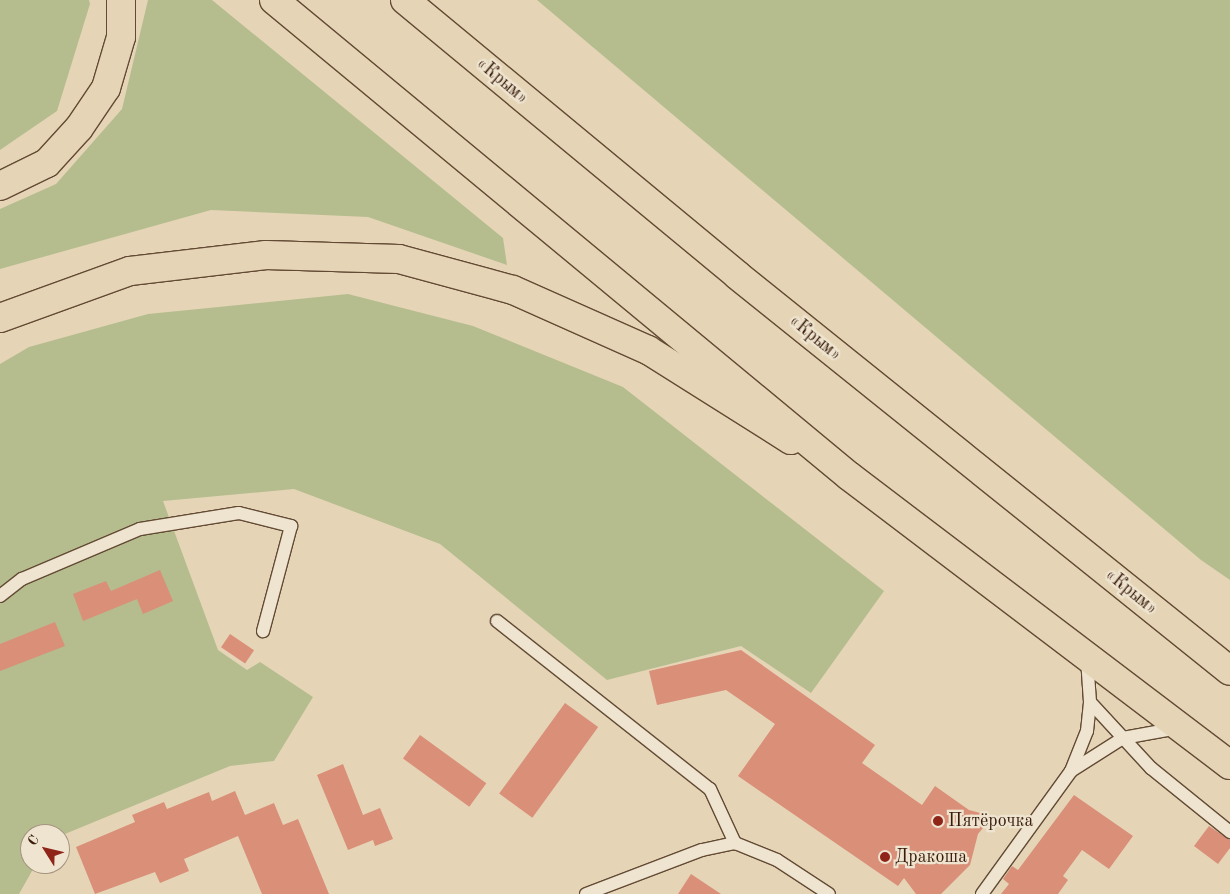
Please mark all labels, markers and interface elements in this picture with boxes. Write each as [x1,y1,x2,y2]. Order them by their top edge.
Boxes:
street label: «Крым» [472,53,532,109]
street label: «Крым» [784,310,846,366]
street label: «Крым» [1100,564,1162,620]
place label: Пятёрочка [948,810,1033,832]
marker: Пятёрочка [932,815,944,827]
north arrow [20,824,70,874]
text: С [25,833,42,849]
place label: Дракоша [895,846,967,868]
marker: Дракоша [879,851,891,863]

